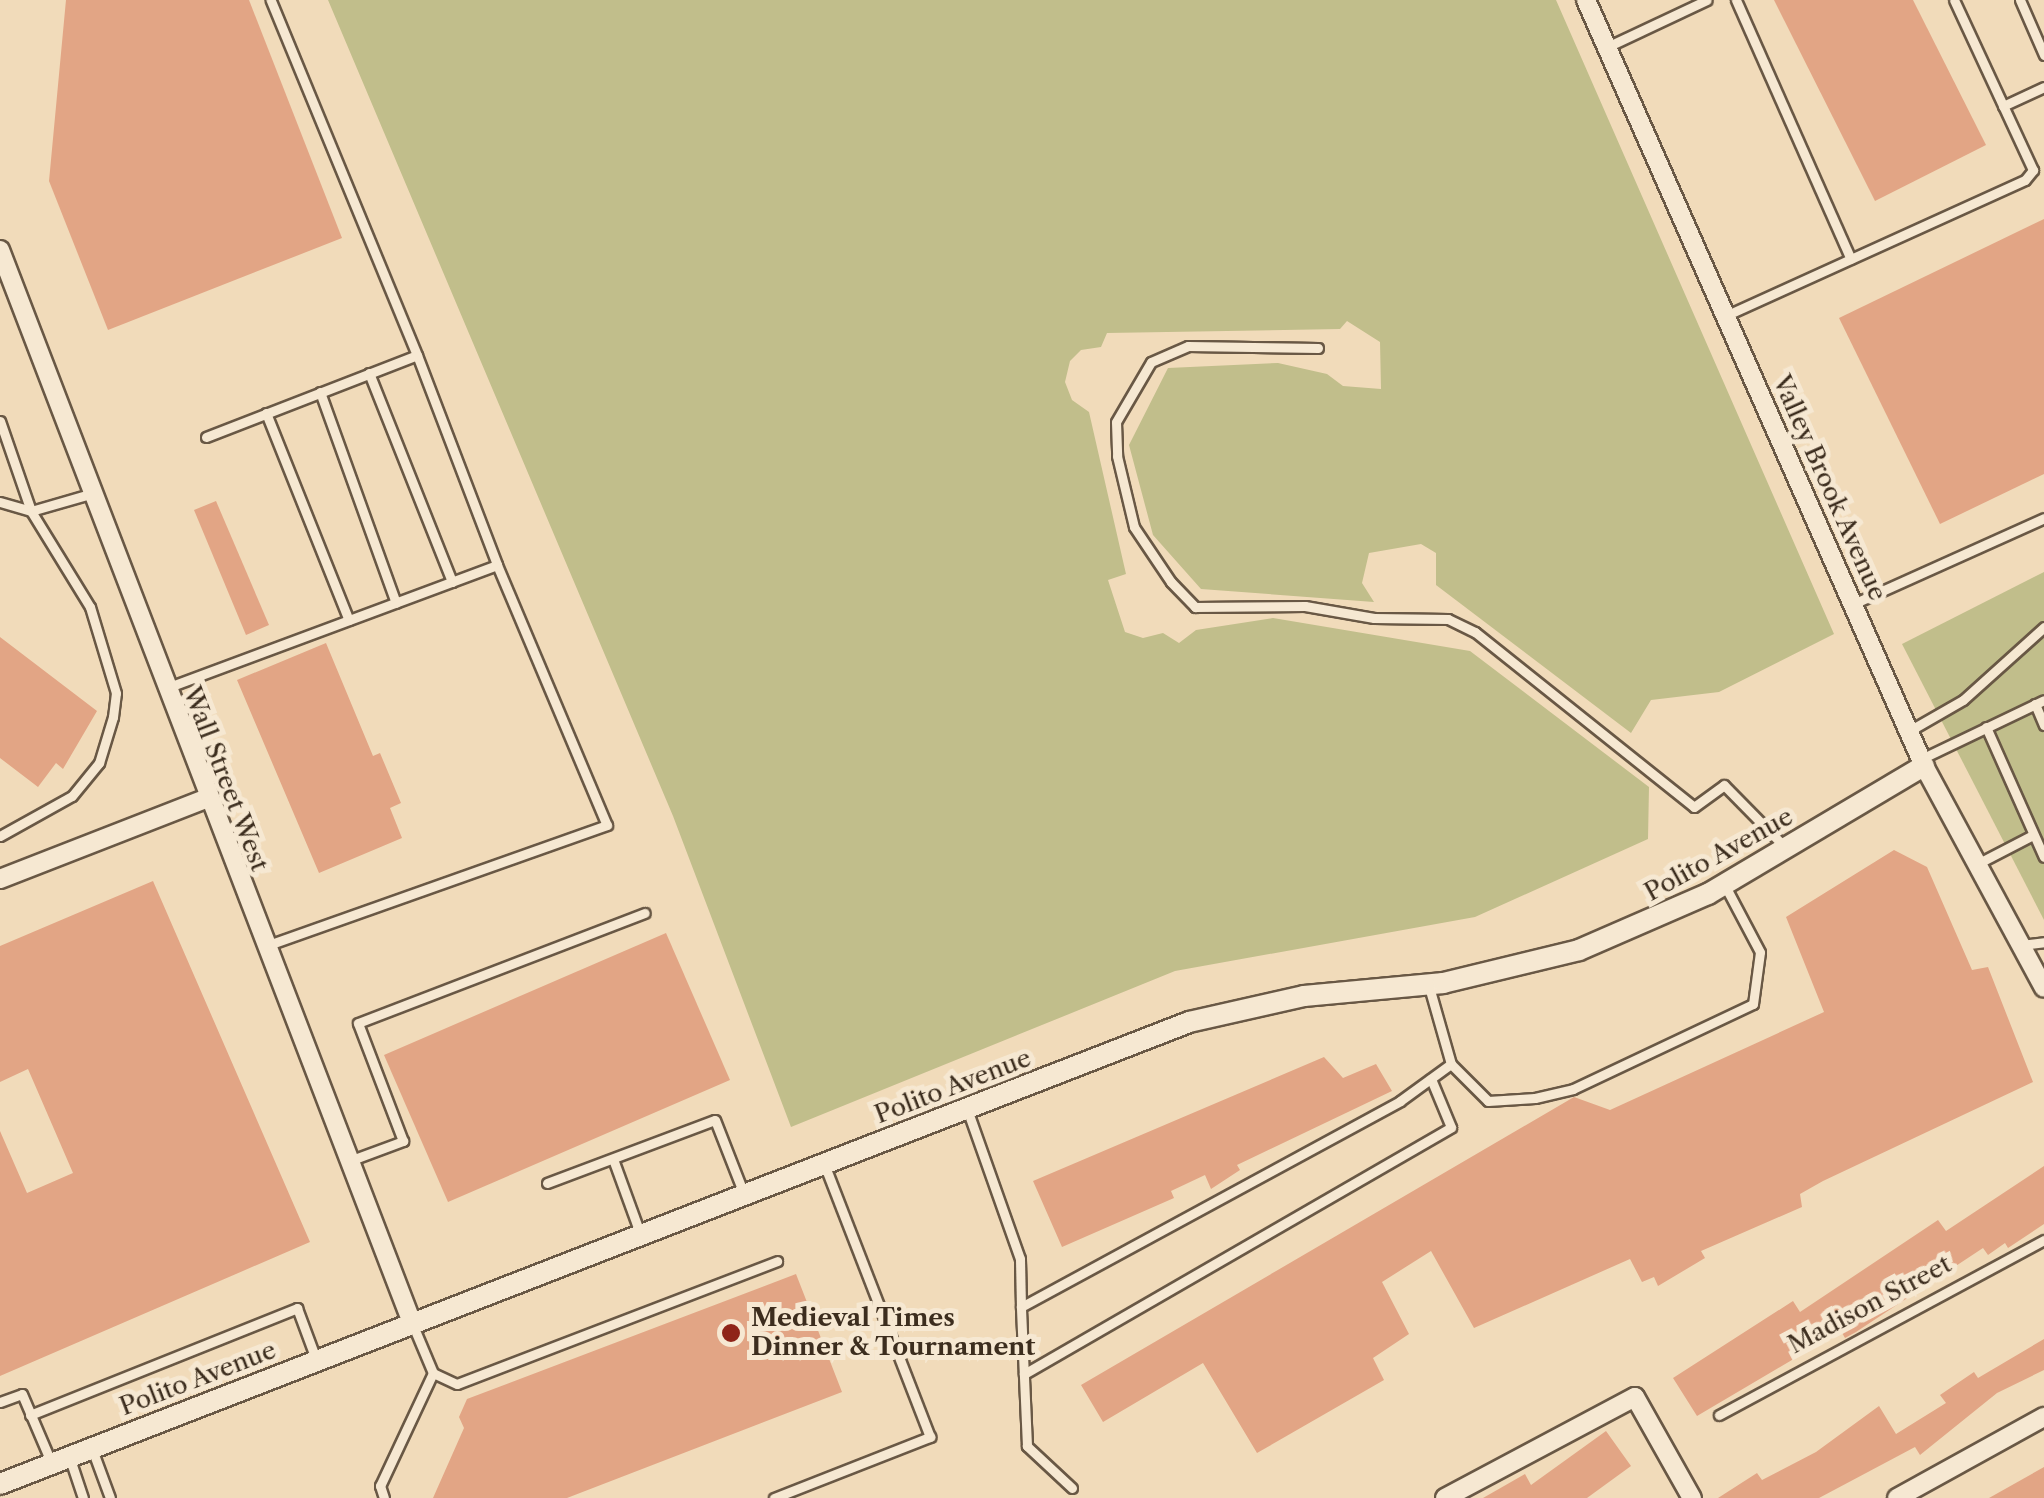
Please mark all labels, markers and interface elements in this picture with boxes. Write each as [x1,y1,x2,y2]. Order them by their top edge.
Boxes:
street label: Valley Brook Avenue [1765,369,1893,607]
street label: Wall Street West [176,682,274,876]
street label: Polito Avenue [1639,802,1799,908]
street label: Polito Avenue [870,1043,1036,1131]
street label: Madison Street [1783,1249,1957,1361]
place label: Medieval Times Dinner & Tournament [751,1304,1036,1363]
marker: Medieval Times Dinner & Tournament [720,1322,742,1344]
street label: Polito Avenue [115,1335,281,1423]

